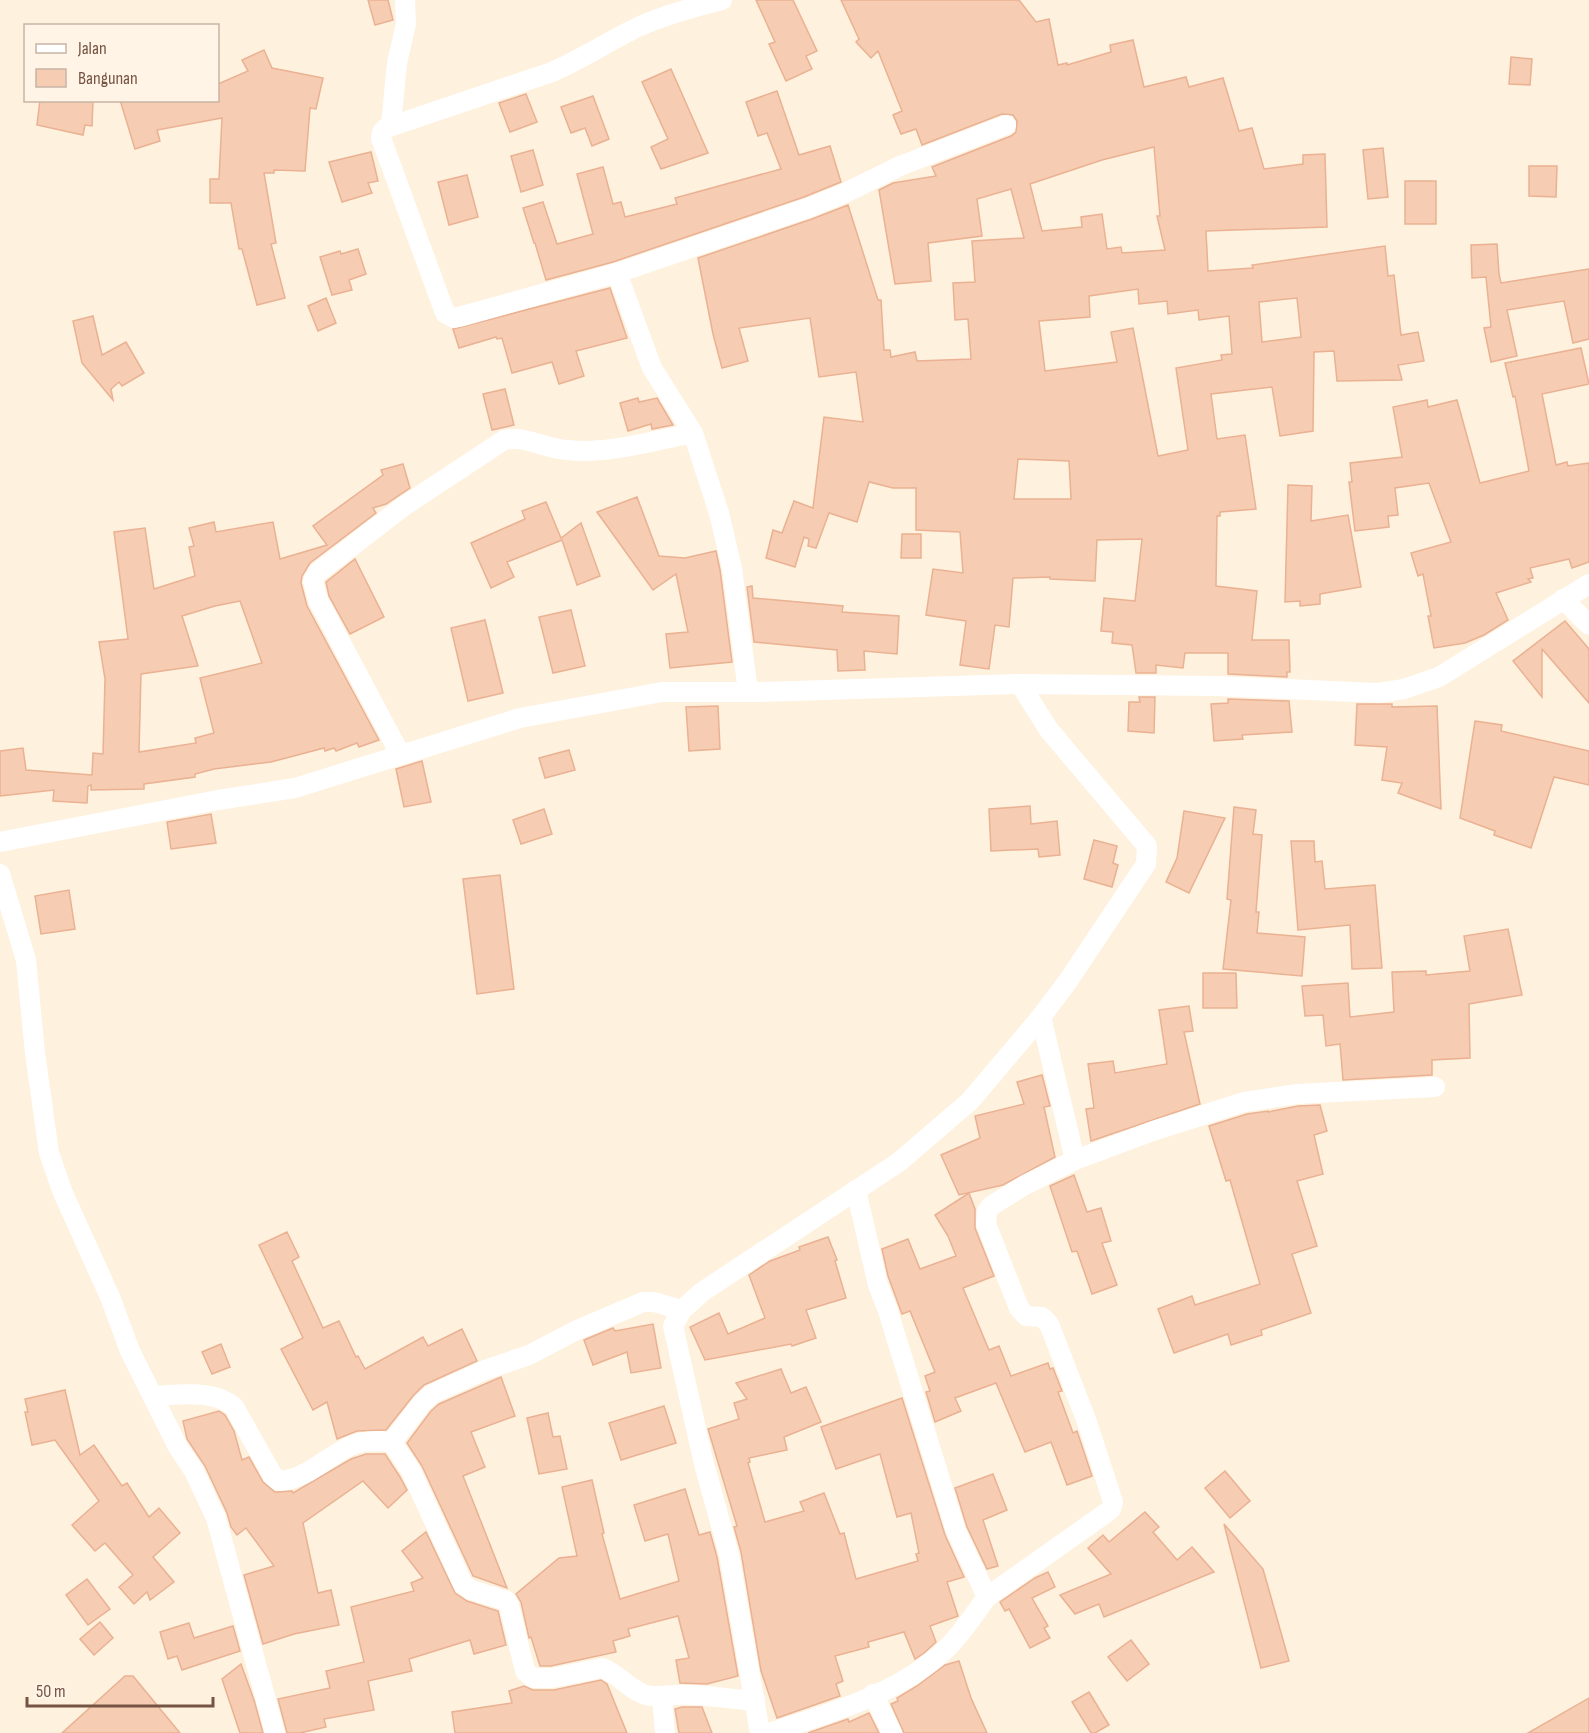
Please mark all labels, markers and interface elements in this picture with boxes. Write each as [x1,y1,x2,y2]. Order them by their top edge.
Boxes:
legend [24,24,219,102]
text: Jalan [77,38,107,59]
text: Bangunan [78,68,138,89]
scale bar [27,1670,213,1708]
text: 50 m [36,1681,66,1702]

